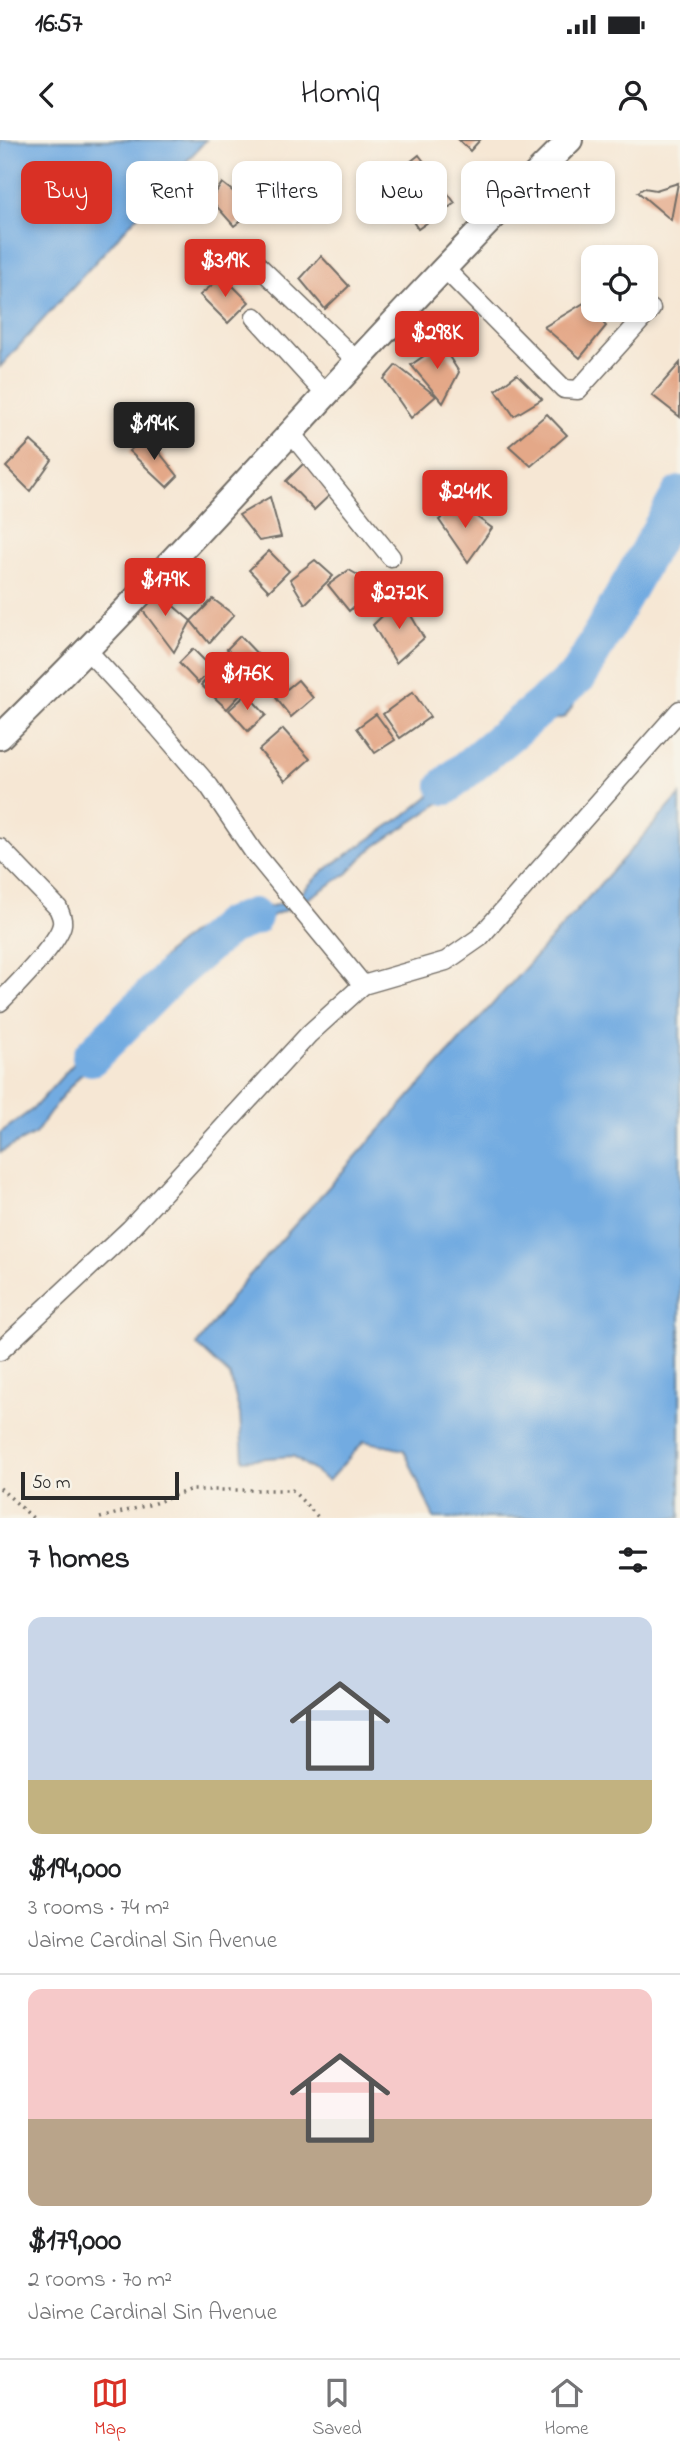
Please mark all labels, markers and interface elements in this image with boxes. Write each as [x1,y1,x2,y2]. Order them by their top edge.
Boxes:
text: 16:57 [35,6,83,44]
text: Homiq [300,71,380,118]
icon: back [28,76,66,114]
icon: person [614,76,652,114]
chip: Buy [21,161,112,224]
chip: Rent [126,161,218,224]
chip: Filters [232,161,342,224]
chip: New [356,161,447,224]
chip: Apartment [461,161,615,224]
pin: $319K [176,240,274,299]
text: $319K [201,245,249,278]
map controls [581,245,658,322]
button: locate [581,245,658,322]
pin: $298K [388,312,486,371]
text: $298K [411,317,463,350]
pin: $194K [105,402,203,462]
text: $194K [130,408,178,441]
pin: $241K [416,470,514,530]
text: $241K [438,476,492,509]
pin: $179K [116,559,214,618]
text: $179K [141,564,189,597]
pin: $272K [350,572,448,631]
text: $272K [370,577,428,610]
pin: $176K [198,652,296,712]
text: $176K [221,658,273,691]
scale bar [21,1469,178,1501]
text: 50 m [32,1470,71,1497]
text: 7 homes [28,1538,130,1582]
icon: filters [614,1541,652,1579]
icon: home [277,1663,403,1789]
text: $194,000 [28,1848,121,1892]
text: 3 rooms · 74 m² [28,1892,170,1925]
text: Jaime Cardinal Sin Avenue [28,1925,277,1958]
icon: home [277,2035,403,2161]
text: $179,000 [28,2220,121,2264]
text: 2 rooms · 70 m² [28,2264,172,2297]
text: Jaime Cardinal Sin Avenue [28,2297,277,2330]
tab: Map [91,2374,129,2443]
tab: Saved [312,2374,362,2443]
tab: Home [544,2374,589,2443]

